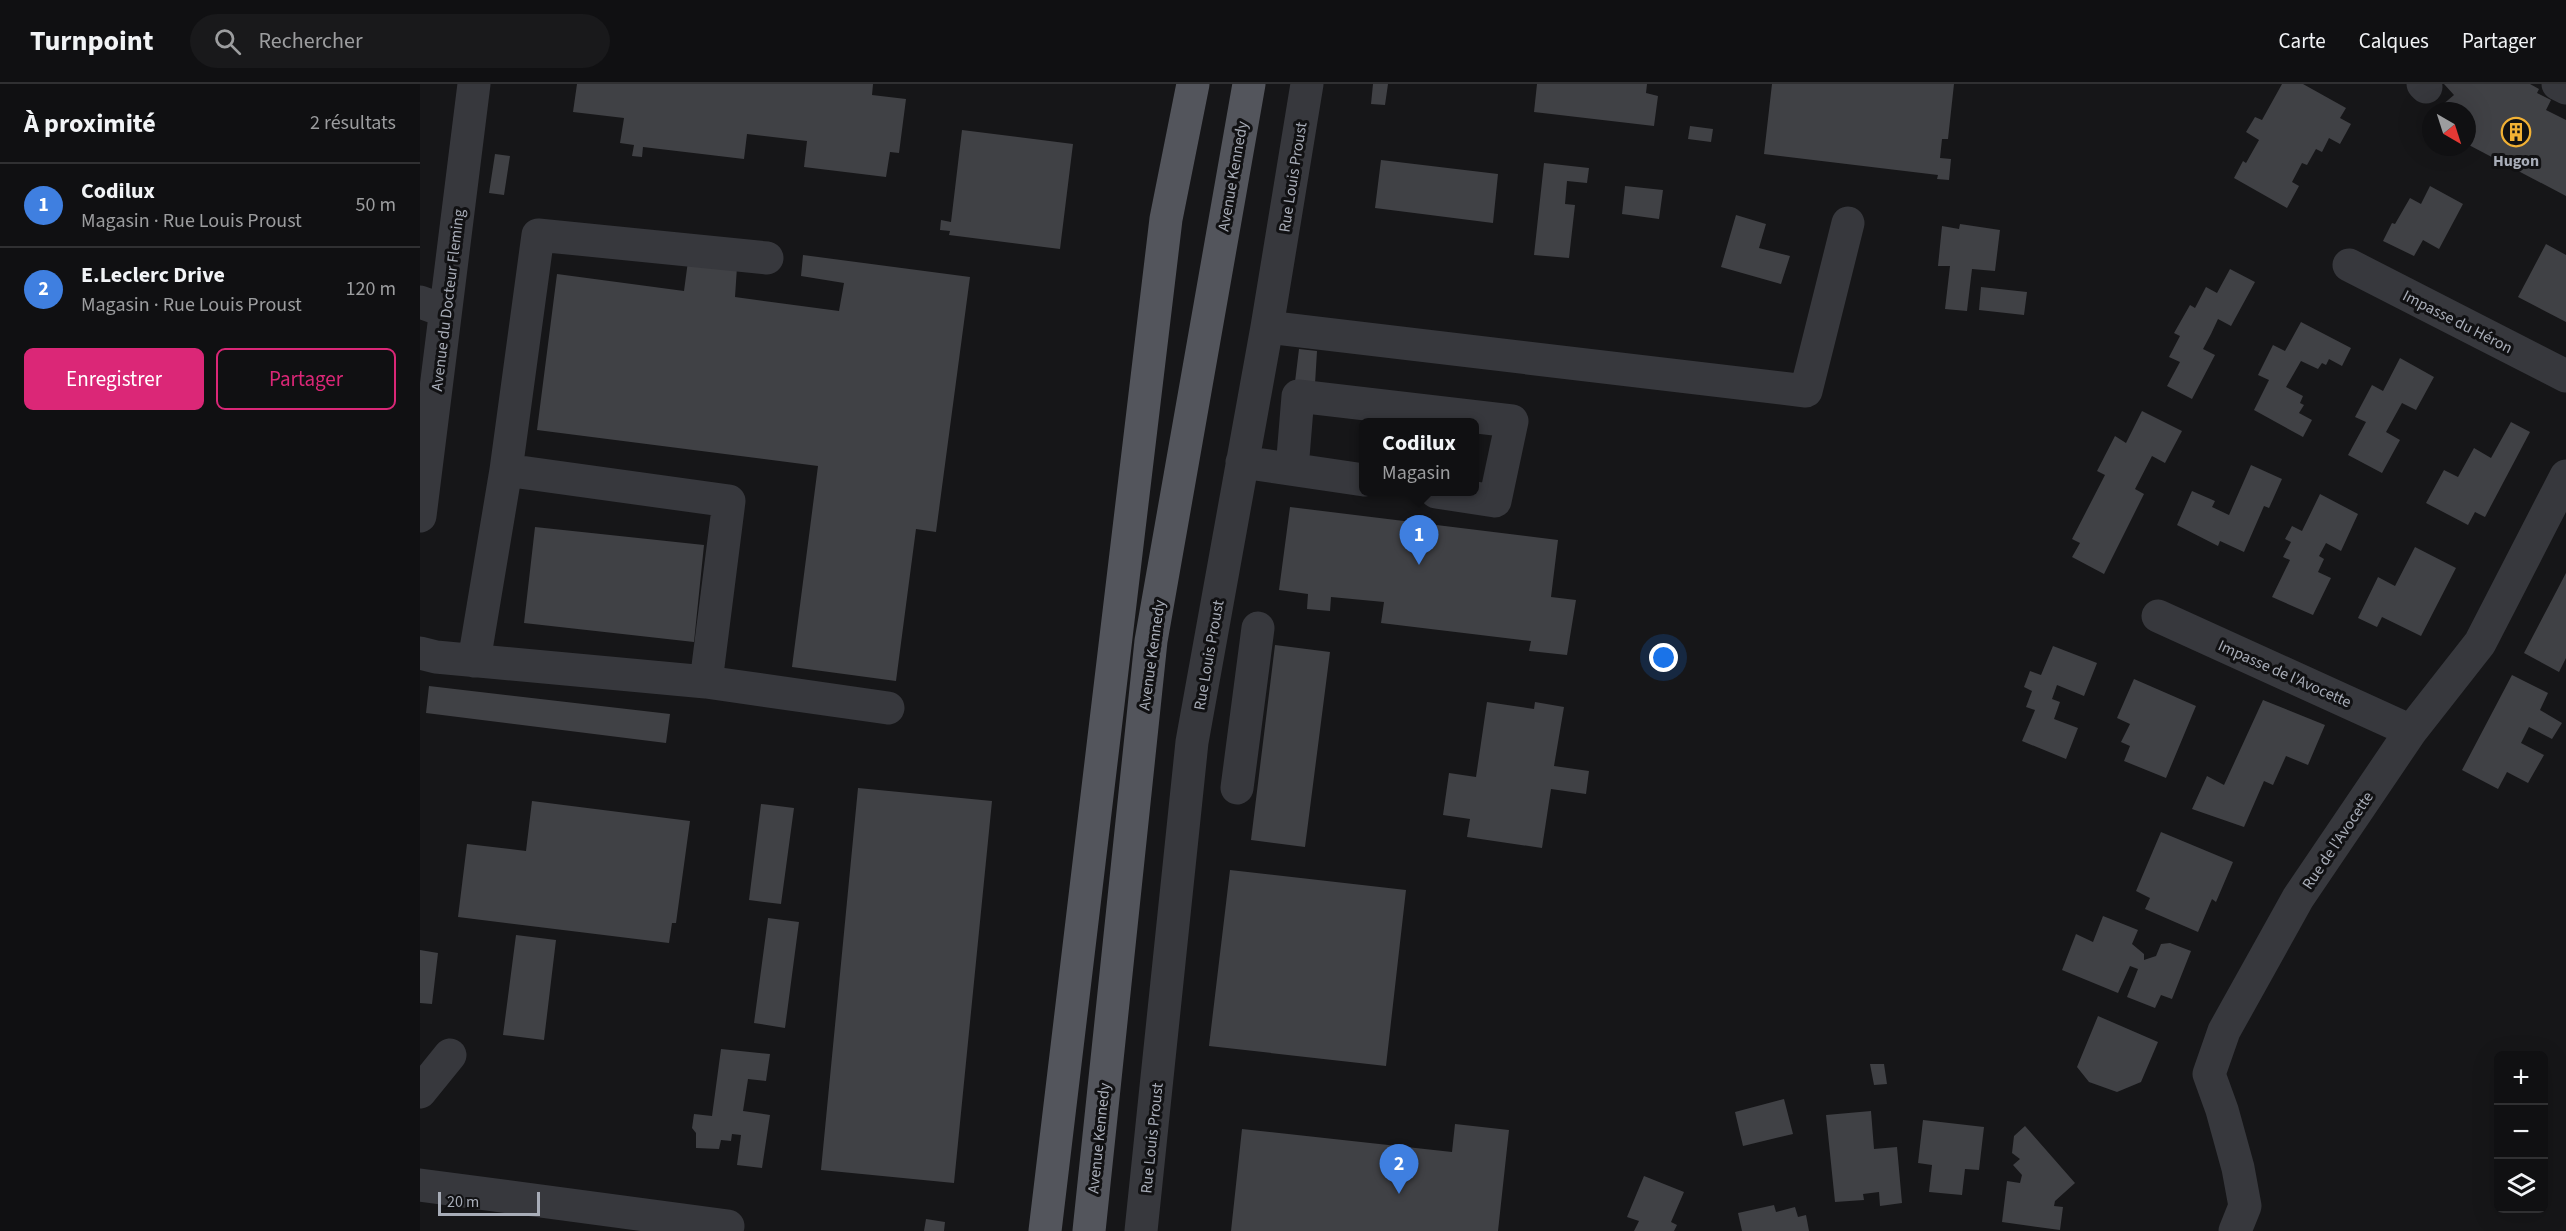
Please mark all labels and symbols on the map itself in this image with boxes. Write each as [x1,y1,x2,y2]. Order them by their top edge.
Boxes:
north arrow [2422,102,2476,156]
building icon: Hugon [2500,116,2532,148]
street label: Avenue Kennedy [1212,119,1254,233]
street label: Rue Louis Proust [1273,120,1313,234]
place label: Hugon [2493,150,2539,172]
street label: Avenue du Docteur Fleming [426,208,470,393]
street label: Impasse du Héron [2399,285,2516,359]
pin: 1 [1400,516,1438,565]
street label: Avenue Kennedy [1133,598,1171,712]
street label: Rue Louis Proust [1188,598,1230,712]
street label: Impasse de l'Avocette [2215,635,2355,713]
your location [1649,643,1678,672]
street label: Rue de l'Avocette [2297,787,2379,894]
street label: Avenue Kennedy [1082,1081,1116,1195]
street label: Rue Louis Proust [1135,1081,1169,1195]
pin: 2 [1380,1144,1418,1194]
scale bar [438,1189,540,1216]

